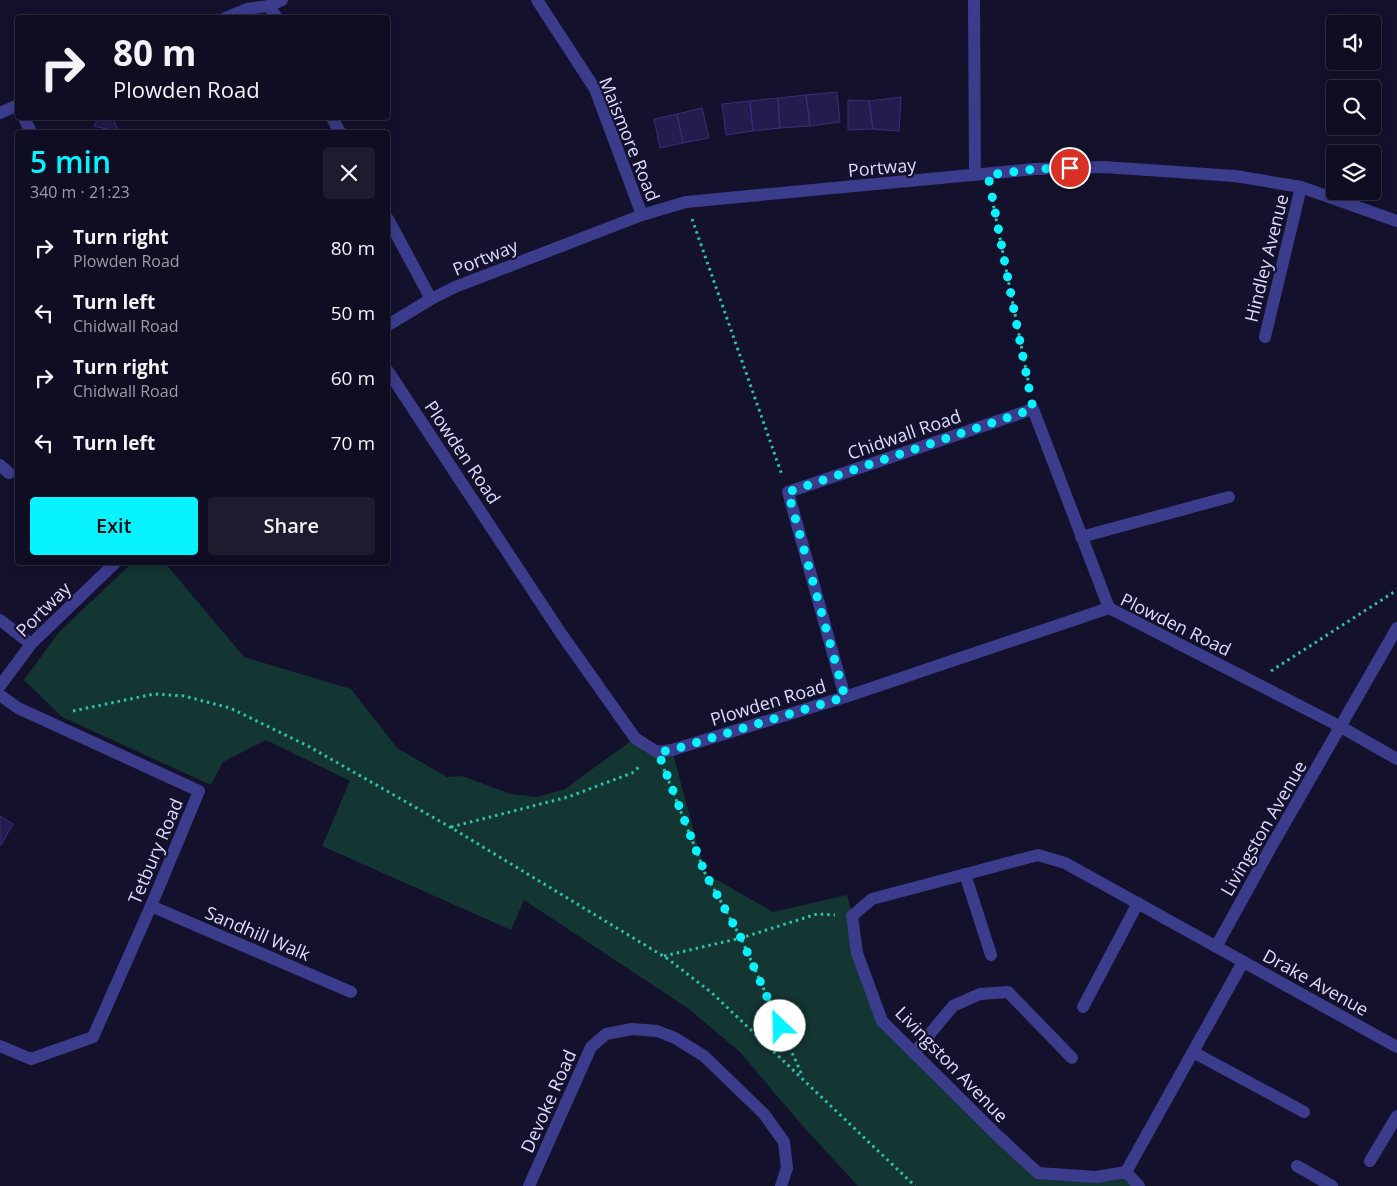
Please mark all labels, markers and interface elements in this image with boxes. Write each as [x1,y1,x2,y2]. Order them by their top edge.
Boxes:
map controls [1326,15,1381,200]
button: sound [1326,15,1381,70]
text: 80 m [113,29,196,76]
icon: right [30,35,95,100]
street label: Maismore Road [594,73,666,205]
text: Plowden Road [113,74,260,104]
button: search [1326,80,1381,135]
text: 5 min [30,141,111,182]
button: layers [1326,145,1381,200]
button: close [323,147,375,199]
pin [1049,147,1091,189]
street label: Portway [847,152,918,182]
icon: arrive [1056,154,1084,182]
text: 340 m · 21:23 [30,181,130,203]
street label: Hindley Avenue [1239,192,1293,324]
text: Turn right [73,224,168,250]
street label: Portway [449,233,522,281]
icon: right [30,234,58,262]
text: 80 m [331,235,375,261]
text: Plowden Road [73,250,180,272]
text: Turn left [73,289,155,315]
icon: left [30,299,58,327]
text: 50 m [331,300,375,326]
text: Chidwall Road [73,315,178,337]
text: Turn right [73,354,168,380]
icon: right [30,364,58,392]
text: 60 m [331,365,375,391]
text: Chidwall Road [73,380,178,402]
street label: Plowden Road [420,396,506,508]
street label: Chidwall Road [844,403,964,465]
icon: left [30,429,58,457]
text: Turn left [73,430,155,456]
text: 70 m [331,430,375,456]
button: Exit [30,497,198,555]
button: Share [208,497,375,555]
street label: Portway [10,576,76,642]
street label: Plowden Road [1117,587,1235,661]
street label: Plowden Road [707,673,829,731]
street label: Livingston Avenue [1214,756,1312,900]
street label: Tetbury Road [122,795,188,907]
street label: Sandhill Walk [202,900,315,966]
street label: Drake Avenue [1259,943,1373,1021]
position arrow [753,999,805,1051]
street label: Livingston Avenue [890,1001,1014,1127]
street label: Devoke Road [515,1046,581,1156]

